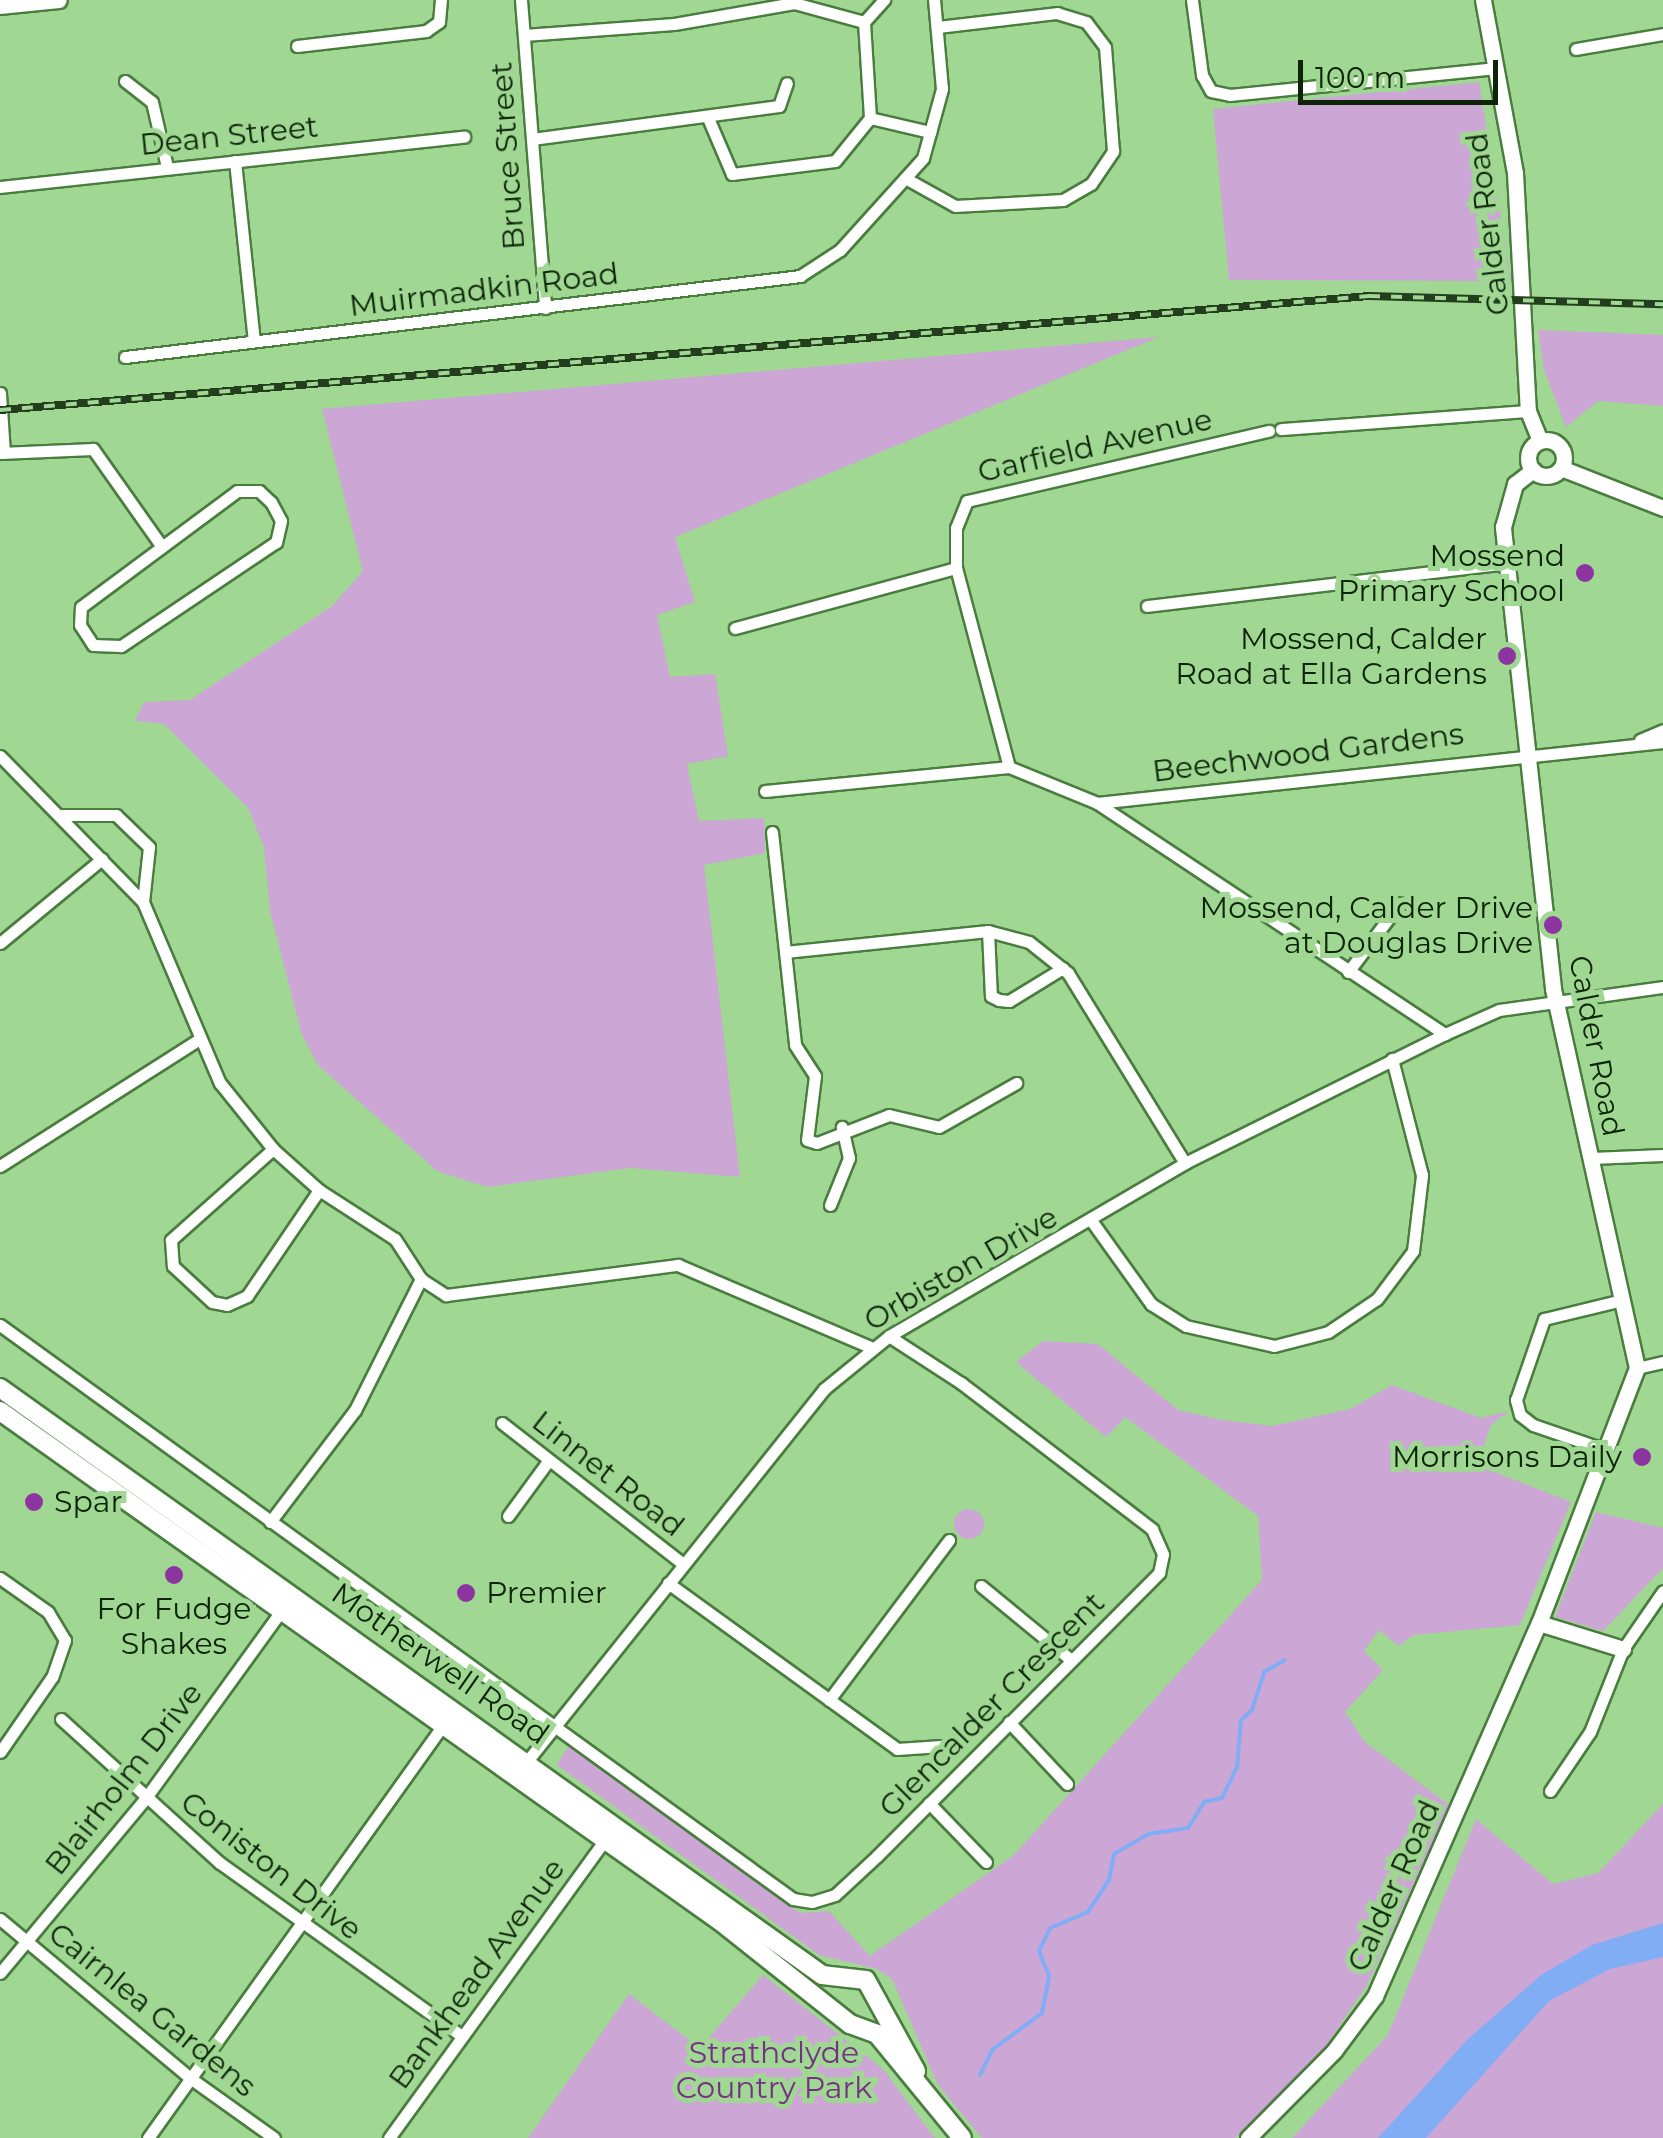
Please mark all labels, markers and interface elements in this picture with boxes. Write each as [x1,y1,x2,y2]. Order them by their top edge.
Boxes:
scale bar [1303,40,1503,102]
text: 100 m [1315,59,1405,96]
street label: Bruce Street [483,61,533,251]
street label: Dean Street [138,109,320,163]
street label: Calder Road [1459,131,1517,317]
street label: Muirmadkin Road [347,256,621,324]
street label: Garfield Avenue [974,402,1216,490]
place label: Mossend Primary School [1338,538,1565,608]
marker: Mossend Primary School [1574,562,1596,584]
place label: Mossend, Calder Road at Ella Gardens [1175,621,1487,692]
marker: Mossend, Calder Road at Ella Gardens [1496,645,1518,667]
street label: Beechwood Gardens [1150,716,1466,790]
place label: Mossend, Calder Drive at Douglas Drive [1200,890,1533,960]
marker: Mossend, Calder Drive at Douglas Drive [1542,914,1564,936]
street label: Calder Road [1561,952,1631,1140]
street label: Orbiston Drive [858,1199,1064,1339]
street label: Linnet Road [525,1404,691,1544]
place label: Morrisons Daily [1392,1439,1622,1475]
marker: Morrisons Daily [1631,1446,1653,1468]
place label: Spar [54,1484,122,1520]
marker: Spar [23,1491,45,1513]
marker: For Fudge Shakes [163,1564,185,1586]
place label: Premier [486,1575,607,1611]
street label: Motherwell Road [324,1576,556,1752]
marker: Premier [455,1582,477,1604]
street label: Glencalder Crescent [872,1585,1112,1825]
place label: For Fudge Shakes [97,1591,251,1662]
street label: Blairholm Drive [38,1676,210,1882]
street label: Coniston Drive [173,1784,369,1948]
street label: Calder Road [1340,1795,1448,1977]
street label: Bankhead Avenue [381,1852,573,2096]
street label: Cairnlea Gardens [41,1915,263,2105]
park label: Strathclyde Country Park [676,2035,872,2106]

